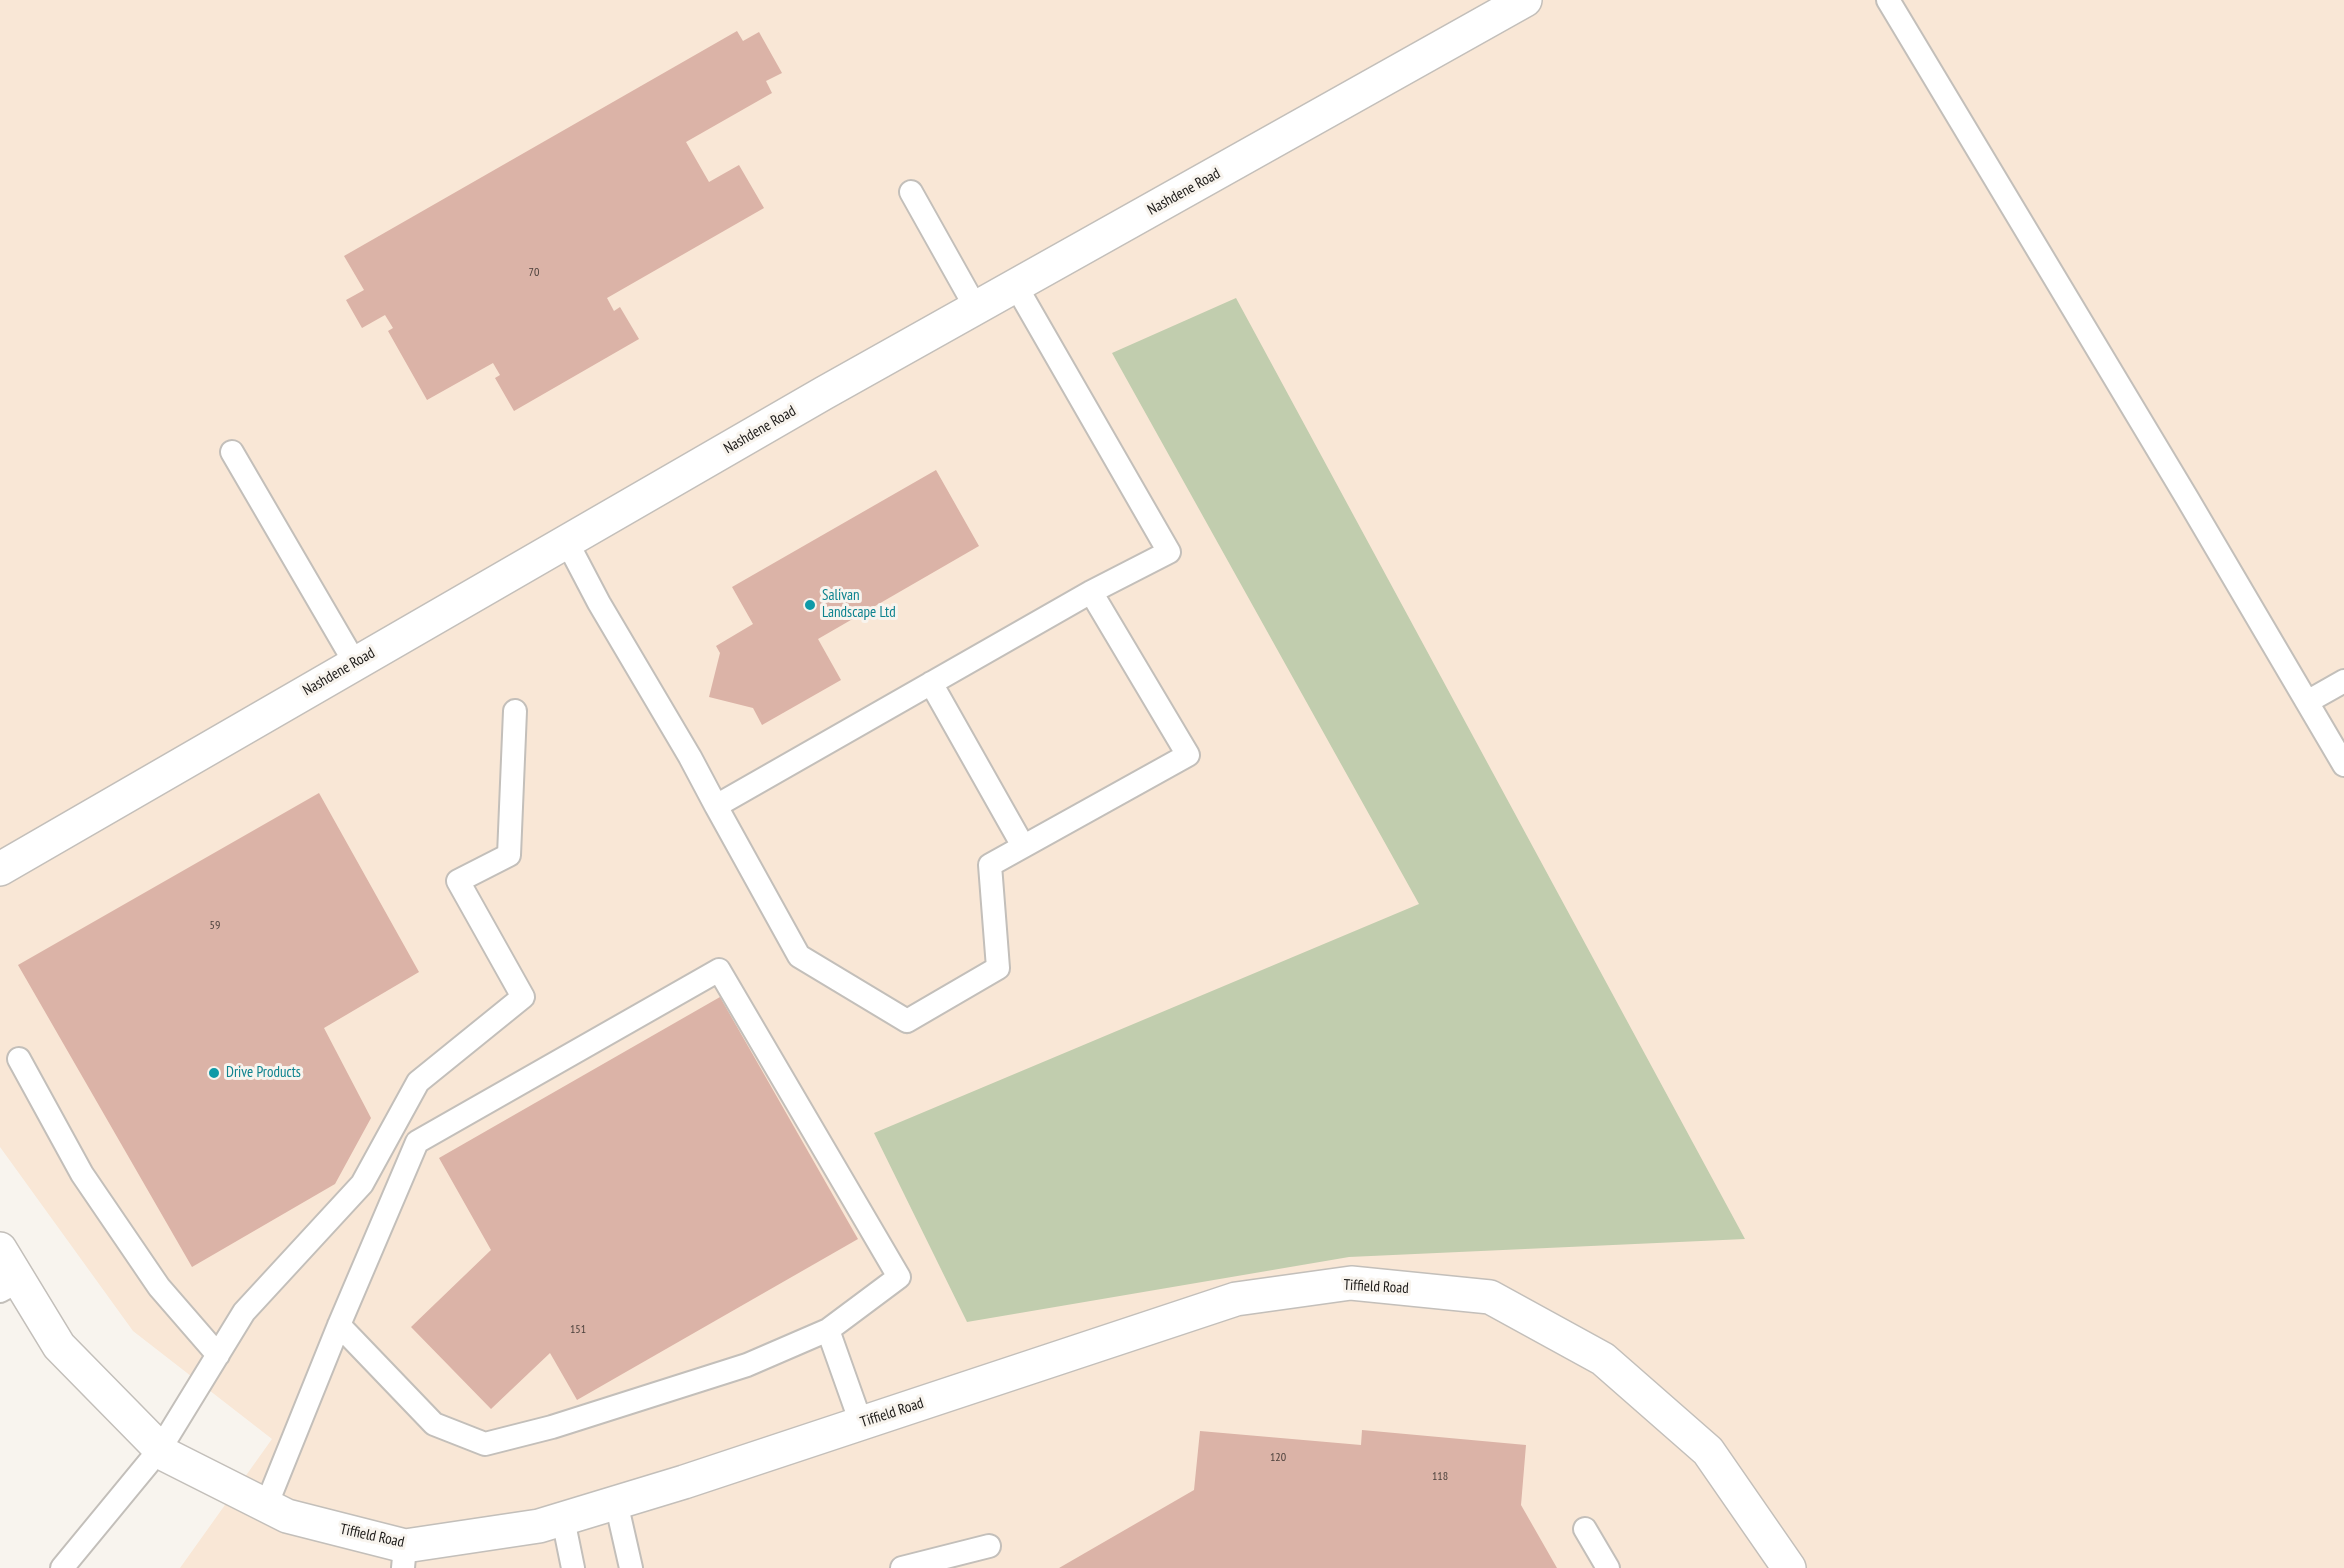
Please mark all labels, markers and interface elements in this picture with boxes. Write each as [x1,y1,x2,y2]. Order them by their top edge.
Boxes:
street label: Nashdene Road [1145,165,1223,219]
house number: 70 [529,266,539,280]
street label: Nashdene Road [721,402,799,458]
place label: Salivan Landscape Ltd [822,587,896,622]
marker: Salivan Landscape Ltd [803,598,817,612]
street label: Nashdene Road [300,644,378,700]
house number: 59 [210,919,220,933]
place label: Drive Products [226,1064,301,1082]
marker: Drive Products [207,1066,221,1080]
street label: Tiffield Road [1343,1276,1409,1298]
house number: 151 [570,1323,586,1337]
street label: Tiffield Road [858,1394,926,1432]
house number: 120 [1270,1451,1286,1465]
house number: 118 [1432,1470,1448,1484]
street label: Tiffield Road [338,1520,406,1552]

